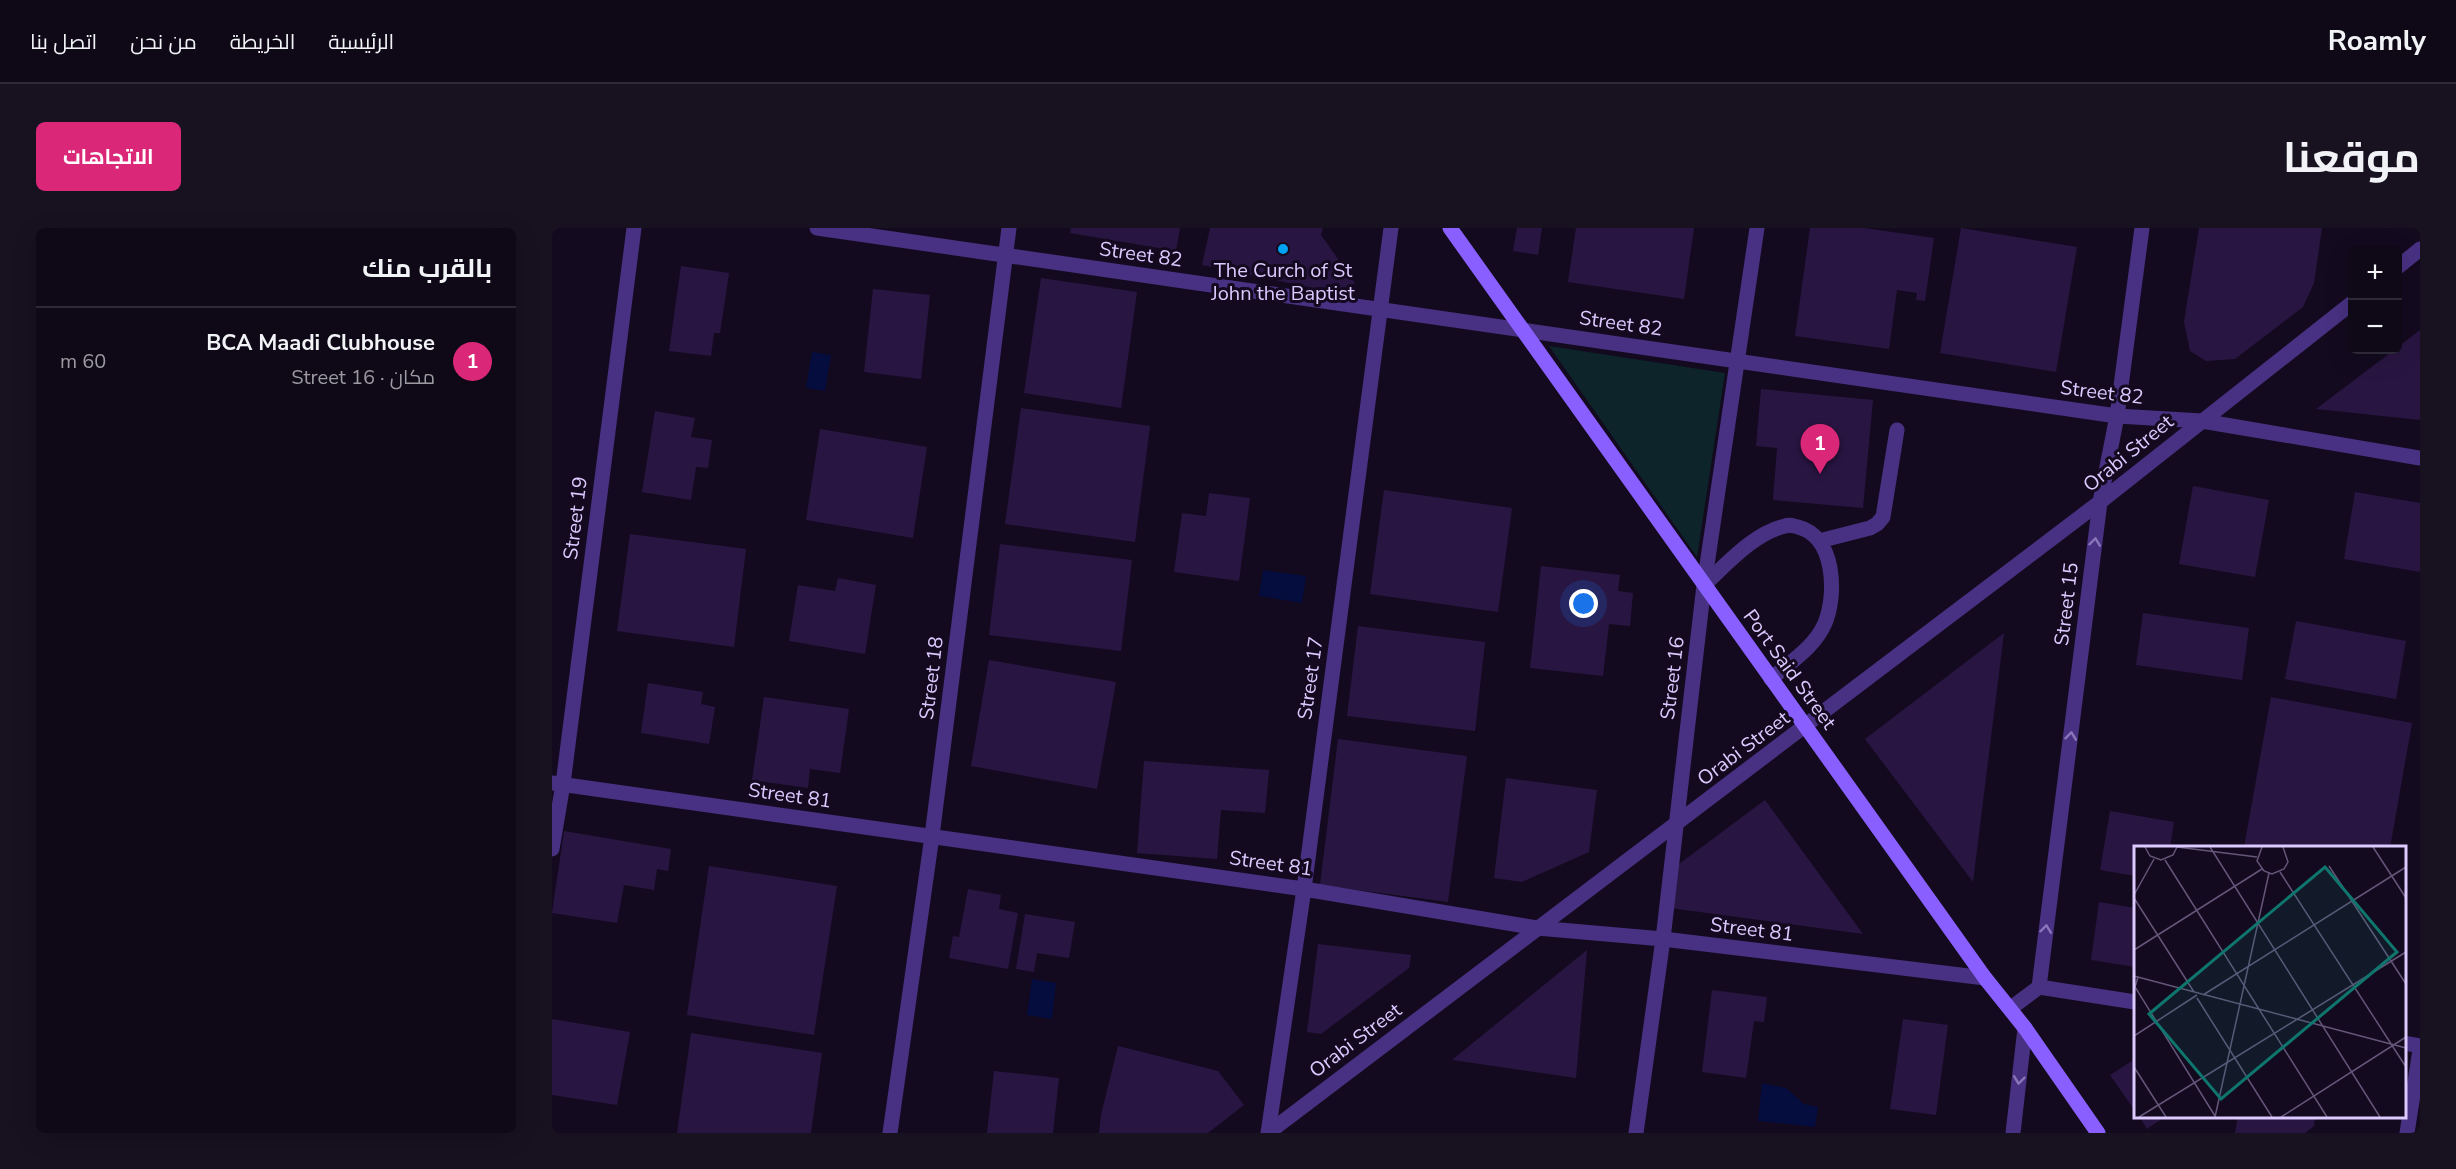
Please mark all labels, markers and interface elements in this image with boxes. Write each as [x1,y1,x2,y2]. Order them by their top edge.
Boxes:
text: Roamly [2328,22,2426,60]
text: اتصل بنا [30,28,97,56]
text: من نحن [130,28,197,56]
text: الخريطة [230,28,295,56]
text: الرئيسية [328,28,394,56]
button: الاتجاهات [36,122,181,191]
text: موقعنا [2283,130,2420,187]
street label: Street 82 [1098,235,1184,274]
marker: The Curch of St John the Baptist [1276,242,1290,256]
map controls [2348,246,2402,354]
button: + [2348,246,2402,300]
text: بالقرب منك [362,251,492,286]
place label: The Curch of St John the Baptist [1210,257,1356,307]
button: − [2348,300,2402,354]
street label: Street 82 [1578,304,1664,343]
text: BCA Maadi Clubhouse [206,328,435,358]
text: 60 m [60,348,106,375]
text: 1 [467,348,479,375]
text: مكان · Street 16 [291,364,435,391]
street label: Street 82 [2059,374,2145,411]
street label: Orabi Street [2077,408,2180,498]
pin: 1 [1800,424,1840,474]
street label: Street 19 [557,475,594,561]
one-way arrow [2088,538,2101,547]
street label: Street 15 [2048,561,2085,647]
your location [1569,589,1598,618]
street label: Port Said Street [1737,604,1843,736]
street label: Street 18 [913,635,950,721]
street label: Street 17 [1291,635,1330,721]
street label: Street 16 [1654,635,1691,721]
street label: Orabi Street [1692,704,1796,792]
one-way arrow [2064,731,2076,740]
street label: Street 81 [747,776,833,815]
street label: Street 81 [1228,844,1314,883]
inset map [2134,846,2405,1118]
street label: Street 81 [1709,911,1795,948]
one-way arrow [2039,924,2052,934]
street label: Orabi Street [1304,996,1408,1084]
one-way arrow [2013,1076,2026,1085]

